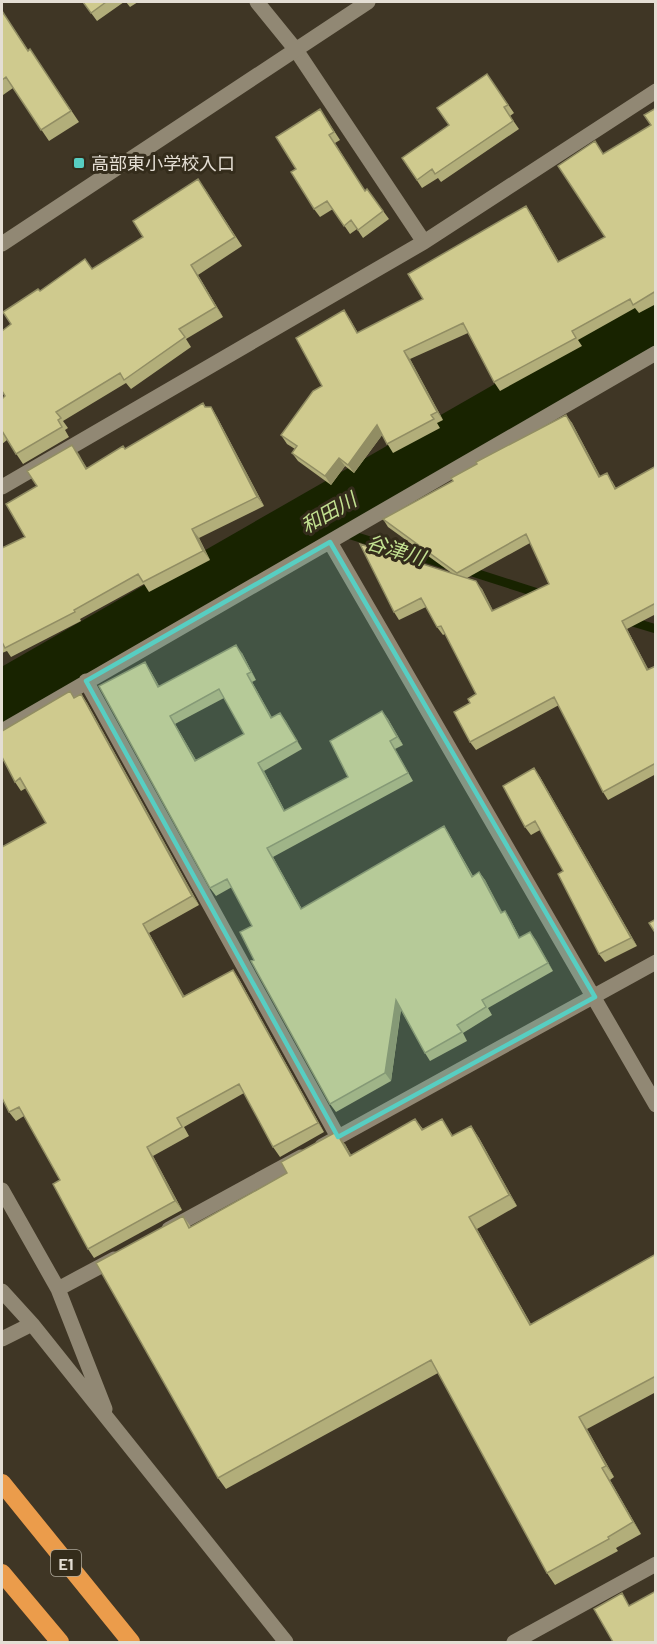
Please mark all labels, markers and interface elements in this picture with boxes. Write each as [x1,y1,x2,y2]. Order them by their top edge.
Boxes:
place label: 高部東小学校入口 [91,152,235,174]
marker: 高部東小学校入口 [72,156,86,170]
water label: 和田川 [296,486,362,537]
water label: 谷津川 [364,529,430,570]
road number: E1 [51,1550,81,1576]

